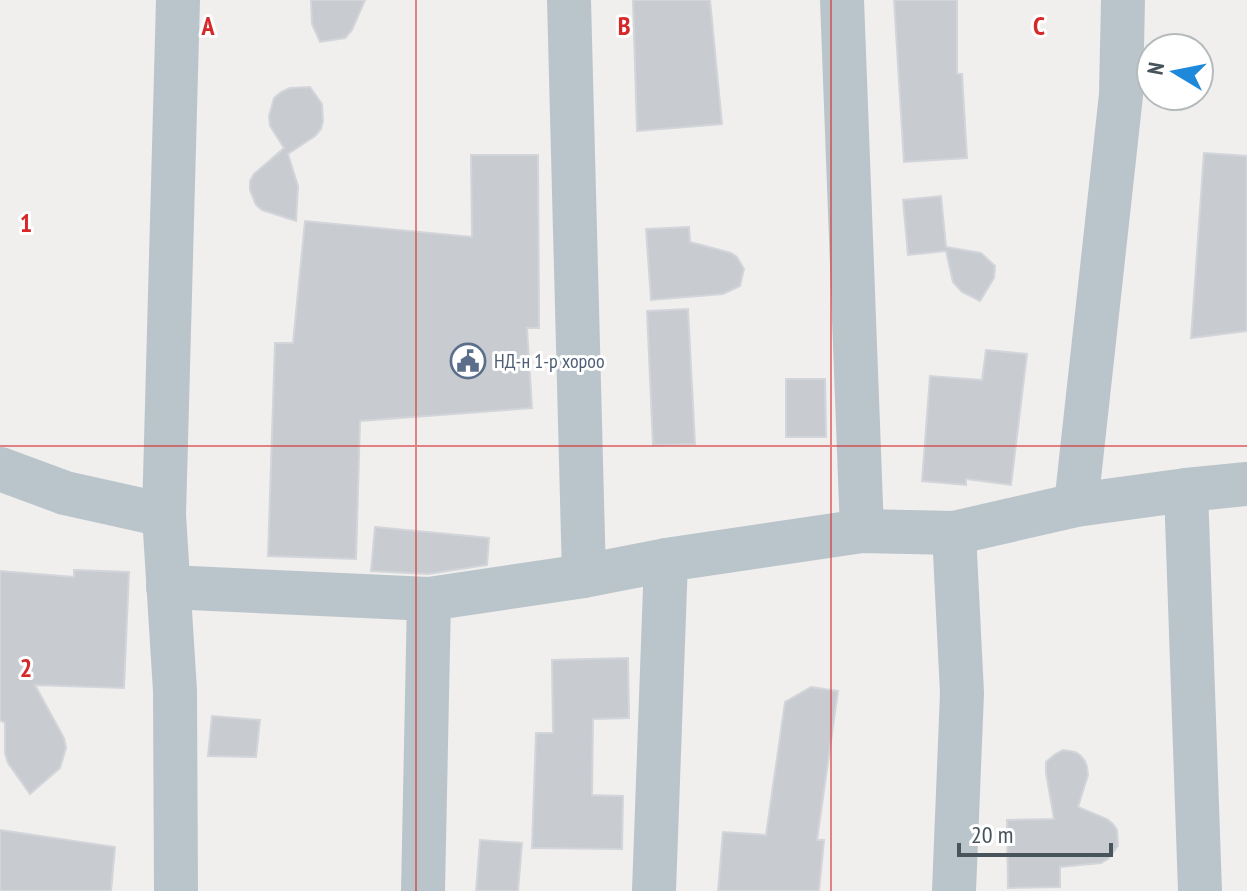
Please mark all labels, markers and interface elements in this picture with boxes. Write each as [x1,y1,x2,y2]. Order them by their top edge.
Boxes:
text: A [200,9,215,42]
text: B [618,9,631,42]
text: C [1033,9,1045,42]
north arrow [1135,32,1215,112]
text: N [1140,60,1170,77]
text: 1 [20,206,32,239]
public building icon: НД-н 1-р хороо [449,342,487,380]
place label: НД-н 1-р хороо [494,348,605,374]
text: 2 [20,651,32,684]
scale bar [959,807,1111,857]
text: 20 m [971,819,1013,850]

